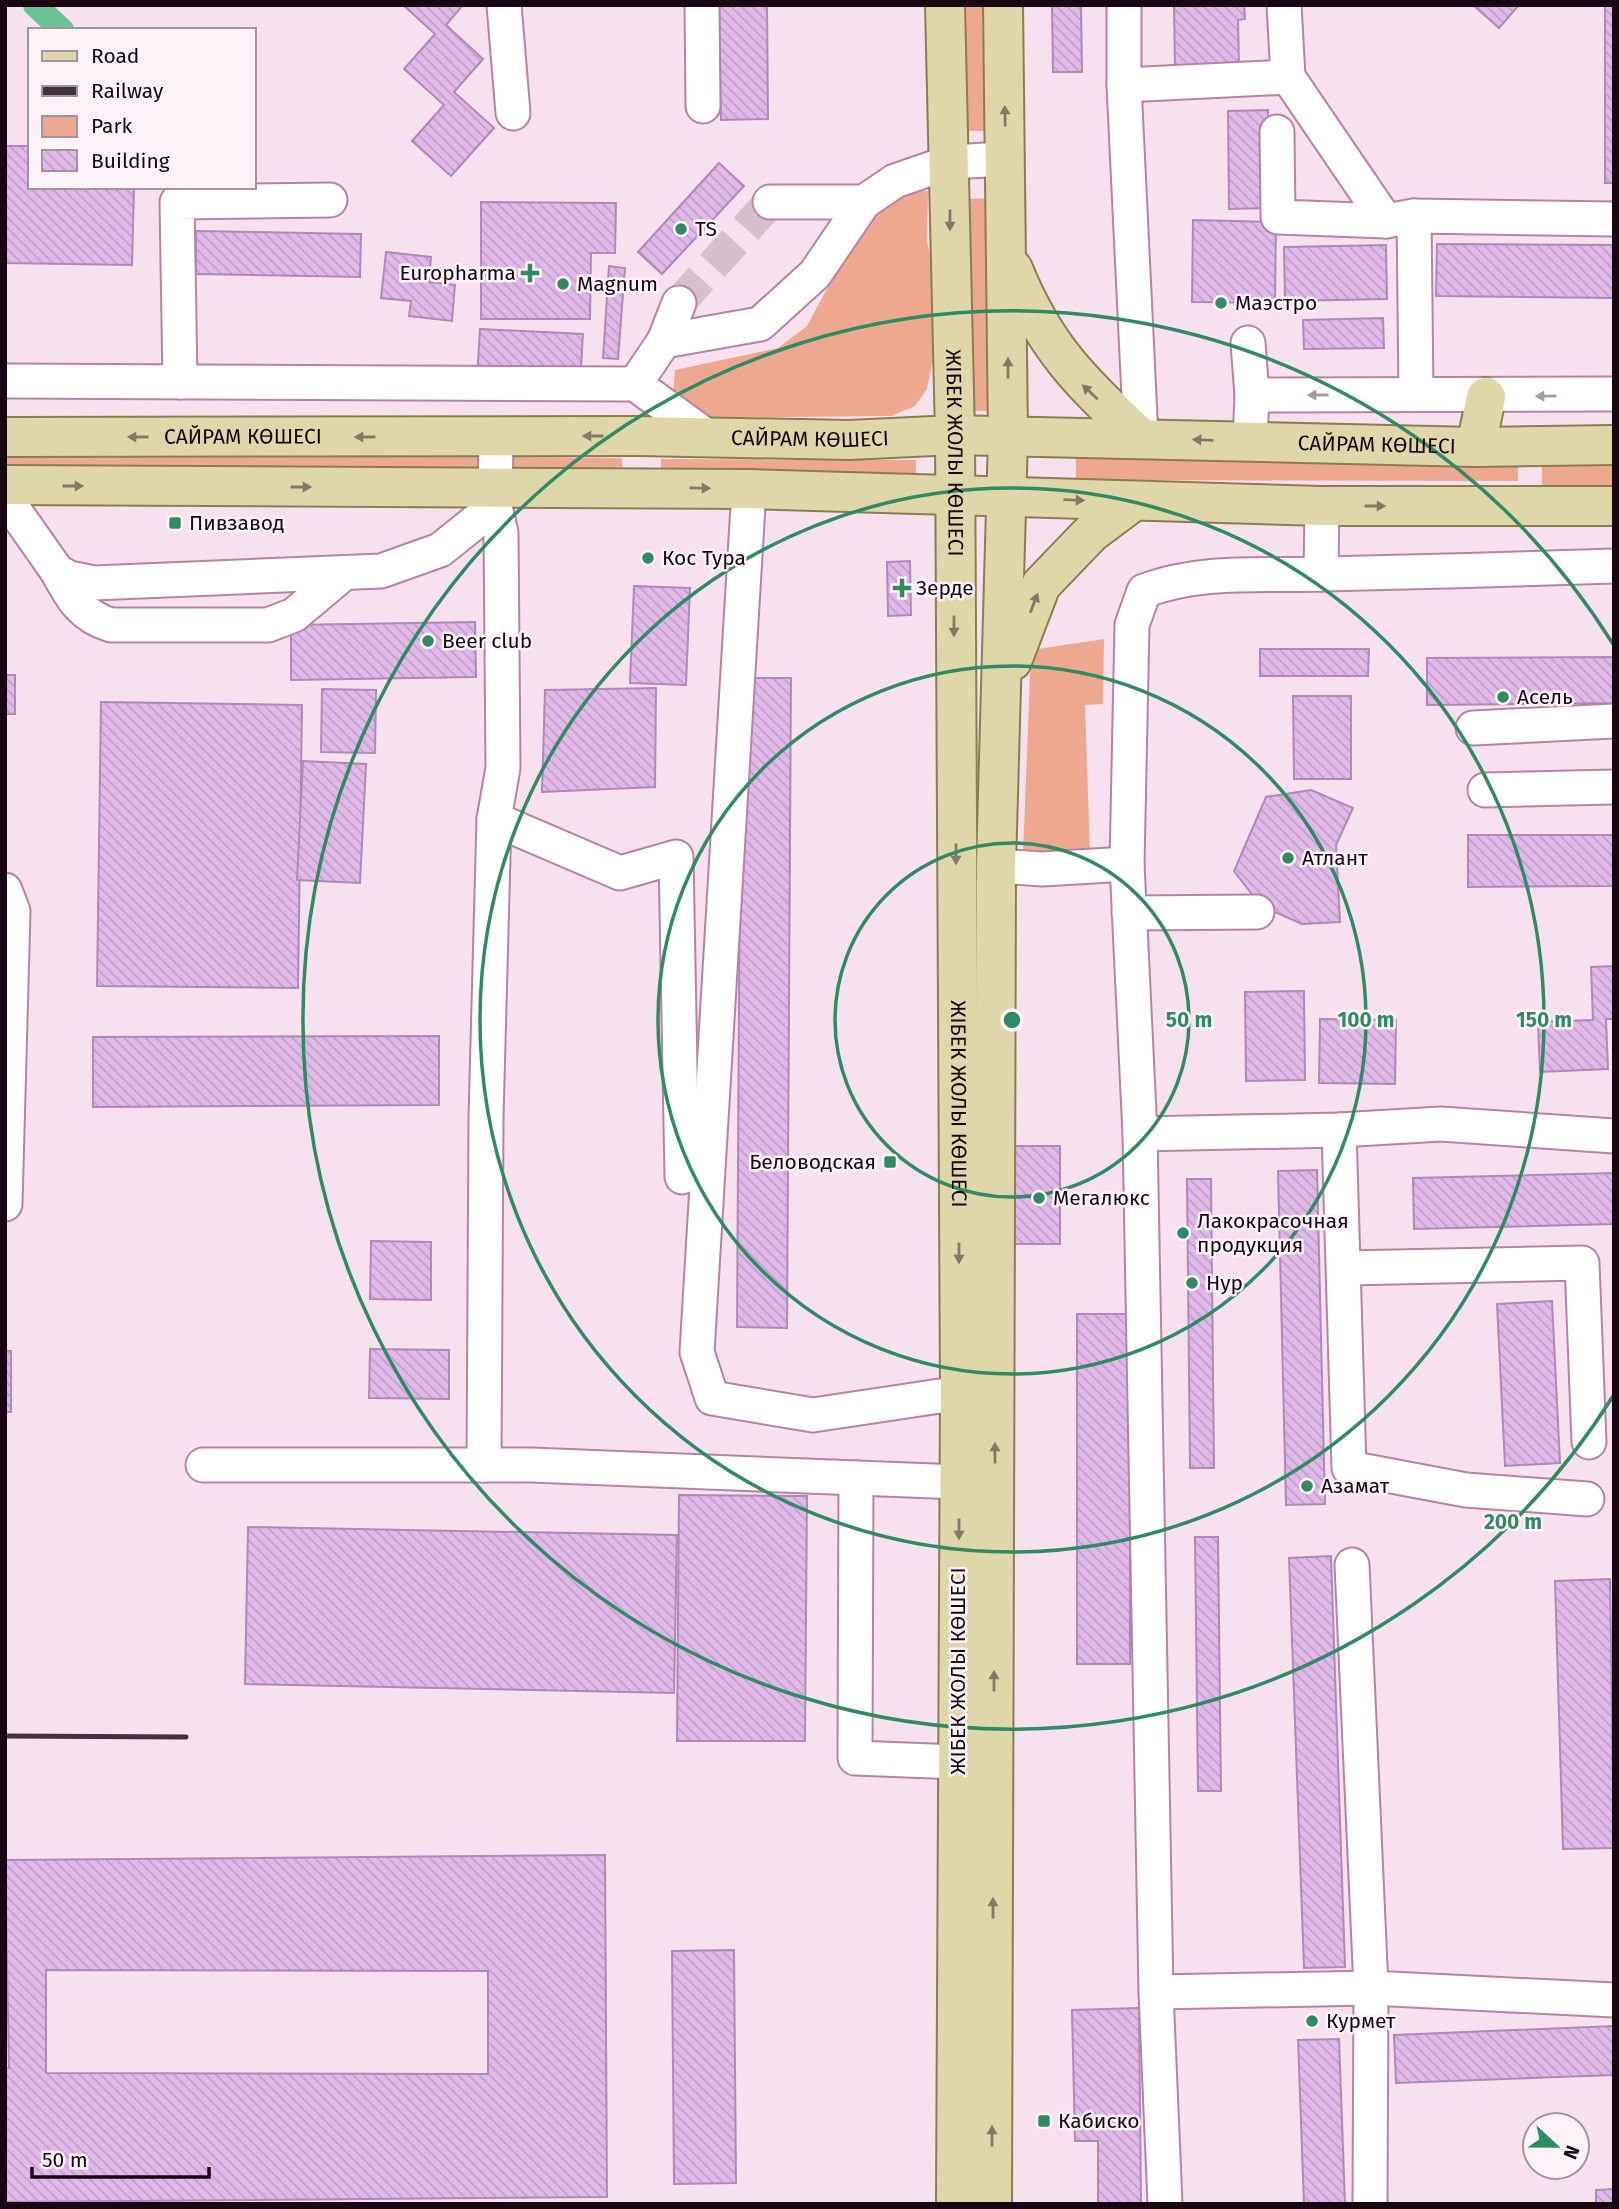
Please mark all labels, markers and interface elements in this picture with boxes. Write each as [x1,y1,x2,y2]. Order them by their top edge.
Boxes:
legend [28,28,256,189]
text: Road [91,43,139,69]
text: Railway [91,78,164,104]
one-way arrow [999,105,1010,127]
text: Park [91,113,133,139]
text: Building [91,148,170,174]
one-way arrow [944,210,956,232]
place label: TS [695,216,717,242]
marker: TS [673,221,689,237]
place label: Europharma [399,260,516,286]
marker: Europharma [522,265,538,281]
place label: Magnum [577,271,658,297]
marker: Magnum [555,276,571,292]
place label: Маэстро [1235,290,1317,316]
marker: Маэстро [1213,295,1229,311]
street label: ЖІБЕК ЖОЛЫ КӨШЕСІ [940,349,969,557]
one-way arrow [1002,357,1013,379]
one-way arrow [1082,384,1099,400]
one-way arrow [1307,389,1329,401]
one-way arrow [1534,390,1556,401]
street label: САЙРАМ КӨШЕСІ [164,423,322,450]
street label: САЙРАМ КӨШЕСІ [731,425,890,453]
one-way arrow [581,430,603,442]
street label: САЙРАМ КӨШЕСІ [1297,430,1456,460]
one-way arrow [126,431,148,443]
one-way arrow [354,431,376,443]
one-way arrow [1191,434,1213,445]
one-way arrow [63,480,85,492]
one-way arrow [290,481,312,493]
one-way arrow [689,483,711,494]
one-way arrow [1063,494,1085,505]
one-way arrow [1364,500,1386,512]
place label: Пивзавод [189,510,285,536]
marker: Пивзавод [167,515,183,531]
place label: Кос Тура [662,545,746,571]
marker: Кос Тура [640,550,656,566]
place label: Зерде [916,575,974,601]
marker: Зерде [894,580,910,596]
one-way arrow [1029,592,1040,613]
one-way arrow [948,615,960,637]
place label: Beer club [442,628,532,654]
marker: Beer club [420,633,436,649]
place label: Асель [1517,684,1573,710]
marker: Асель [1495,689,1511,705]
one-way arrow [950,843,962,865]
place label: Атлант [1302,845,1368,871]
marker: Атлант [1280,850,1296,866]
street label: ЖІБЕК ЖОЛЫ КӨШЕСІ [945,1000,972,1208]
text: 50 m [1166,1007,1212,1033]
text: 100 m [1337,1007,1395,1033]
text: 150 m [1516,1007,1572,1033]
centre of rings [1000,1008,1024,1032]
place label: Беловодская [749,1149,876,1175]
marker: Беловодская [882,1154,898,1170]
place label: Мегалюкс [1053,1185,1150,1211]
marker: Мегалюкс [1031,1190,1047,1206]
place label: Лакокрасочная продукция [1197,1208,1349,1258]
marker: Лакокрасочная продукция [1175,1225,1191,1241]
one-way arrow [953,1242,965,1264]
place label: Нур [1206,1270,1243,1296]
marker: Нур [1184,1275,1200,1291]
one-way arrow [989,1442,1001,1464]
place label: Азамат [1321,1473,1390,1499]
marker: Азамат [1299,1478,1315,1494]
text: 200 m [1484,1509,1542,1535]
one-way arrow [953,1518,965,1540]
street label: ЖІБЕК ЖОЛЫ КӨШЕСІ [945,1567,971,1775]
one-way arrow [988,1669,1000,1691]
one-way arrow [987,1897,999,1919]
place label: Курмет [1326,2008,1396,2034]
marker: Курмет [1304,2013,1320,2029]
place label: Кабиско [1058,2108,1139,2134]
north arrow [1521,2111,1591,2181]
marker: Кабиско [1036,2113,1052,2129]
one-way arrow [986,2124,998,2146]
scale bar [32,2136,208,2180]
text: N [1558,2142,1584,2162]
text: 50 m [42,2147,88,2173]

